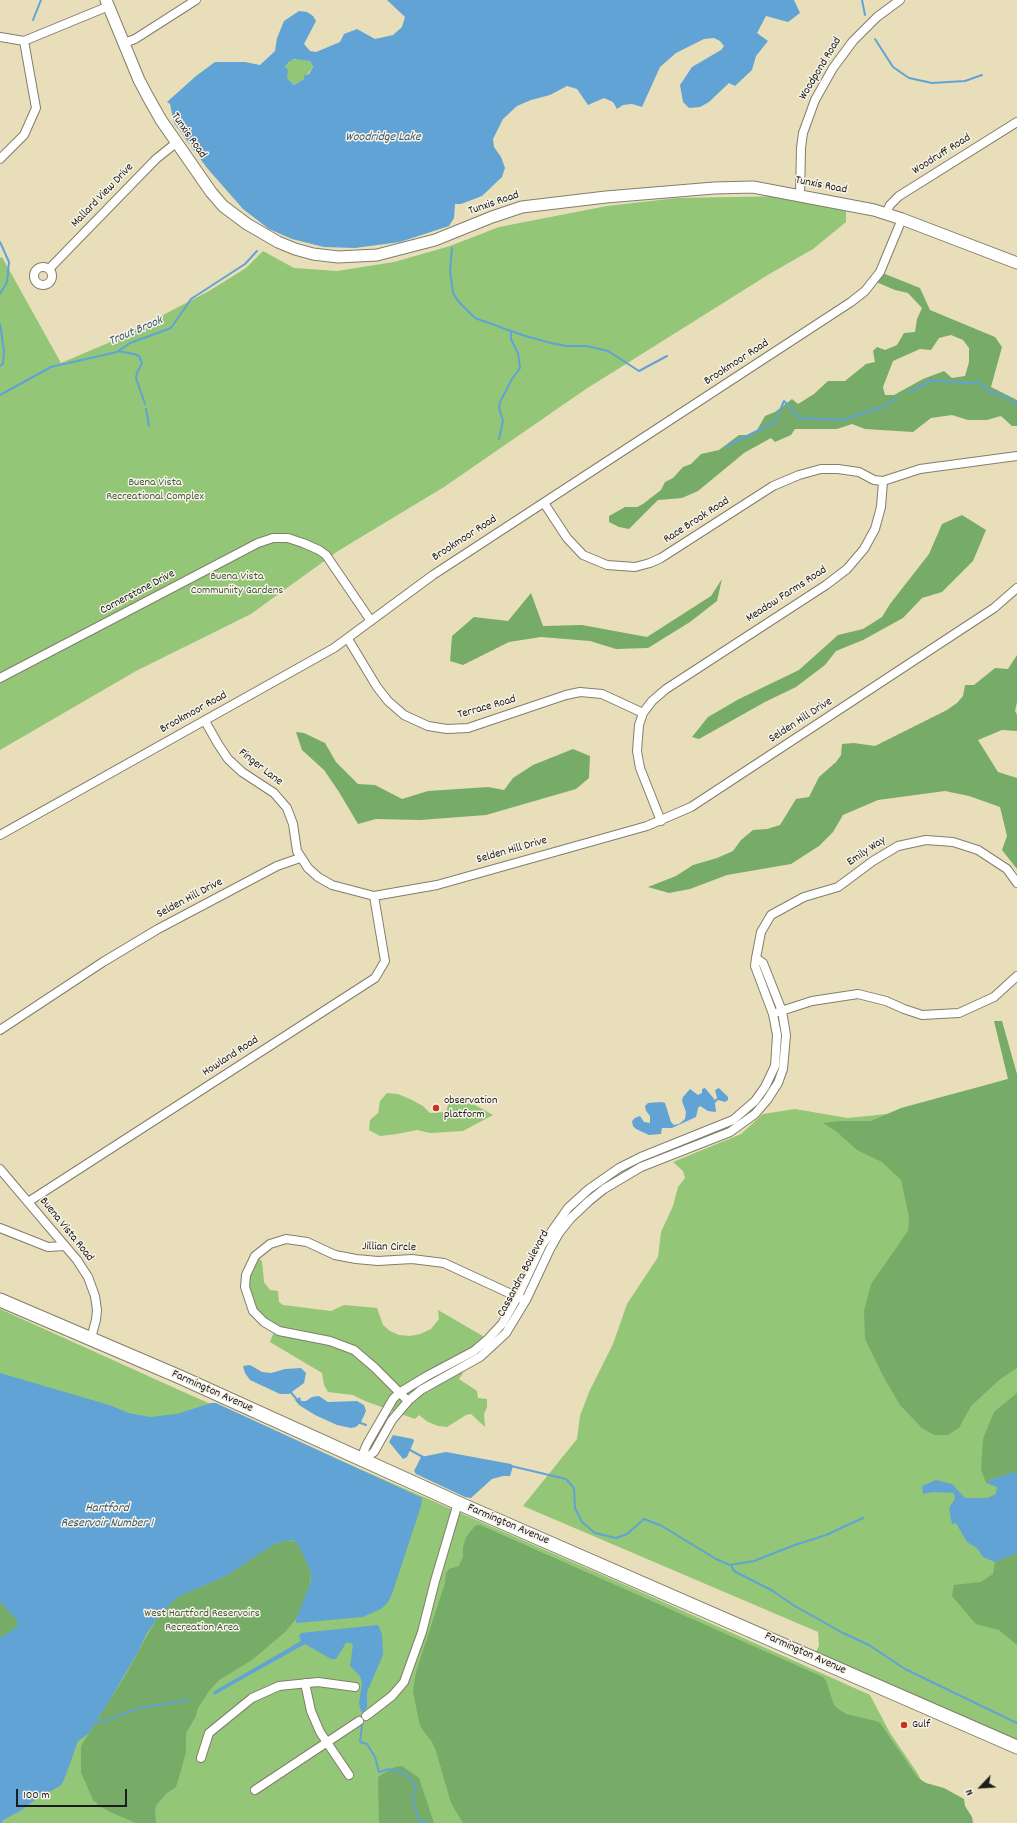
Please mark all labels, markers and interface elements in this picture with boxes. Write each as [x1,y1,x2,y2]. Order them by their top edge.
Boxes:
street label: Woodpond Road [797,35,845,103]
street label: Tunxis Road [167,110,209,162]
water label: Woodridge Lake [345,130,421,146]
street label: Woodruff Road [910,131,974,179]
street label: Mallard View Drive [69,161,137,231]
street label: Tunxis Road [794,174,848,198]
street label: Tunxis Road [467,189,521,219]
water label: Trout Brook [107,314,165,350]
street label: Brookmoor Road [702,337,772,389]
park label: Buena Vista Recreational Complex [106,476,204,504]
street label: Race Brook Road [662,494,732,548]
street label: Brookmoor Road [430,513,500,565]
street label: Meadow Farms Road [744,564,830,626]
street label: Cornerstone Drive [98,567,178,619]
park label: Buena Vista Communiity Gardens [191,570,283,598]
street label: Brookmoor Road [158,689,230,737]
street label: Terrace Road [456,693,518,723]
street label: Selden Hill Drive [767,695,835,747]
street label: Finger Lane [235,746,285,790]
street label: Selden Hill Drive [475,834,549,868]
street label: Emily Way [845,834,889,870]
street label: Selden Hill Drive [155,876,225,922]
street label: Howland Road [200,1034,262,1080]
place label: observation platform [444,1094,497,1122]
marker: observation platform [431,1103,441,1113]
street label: Buena Vista Road [36,1195,96,1265]
street label: Cassandra Boulevard [495,1228,553,1320]
street label: Jillian Circle [362,1240,416,1256]
street label: Farmington Avenue [169,1368,255,1416]
water label: Hartford Reservoir Number 1 [61,1501,153,1532]
street label: Farmington Avenue [465,1501,551,1549]
park label: West Hartford Reservoirs Recreation Area [144,1607,260,1635]
street label: Farmington Avenue [762,1630,848,1678]
place label: Gulf [912,1718,930,1732]
marker: Gulf [899,1720,909,1730]
north arrow [961,1767,1001,1807]
scale bar [18,1781,129,1807]
text: N [962,1786,979,1798]
text: 100 m [23,1787,50,1804]

